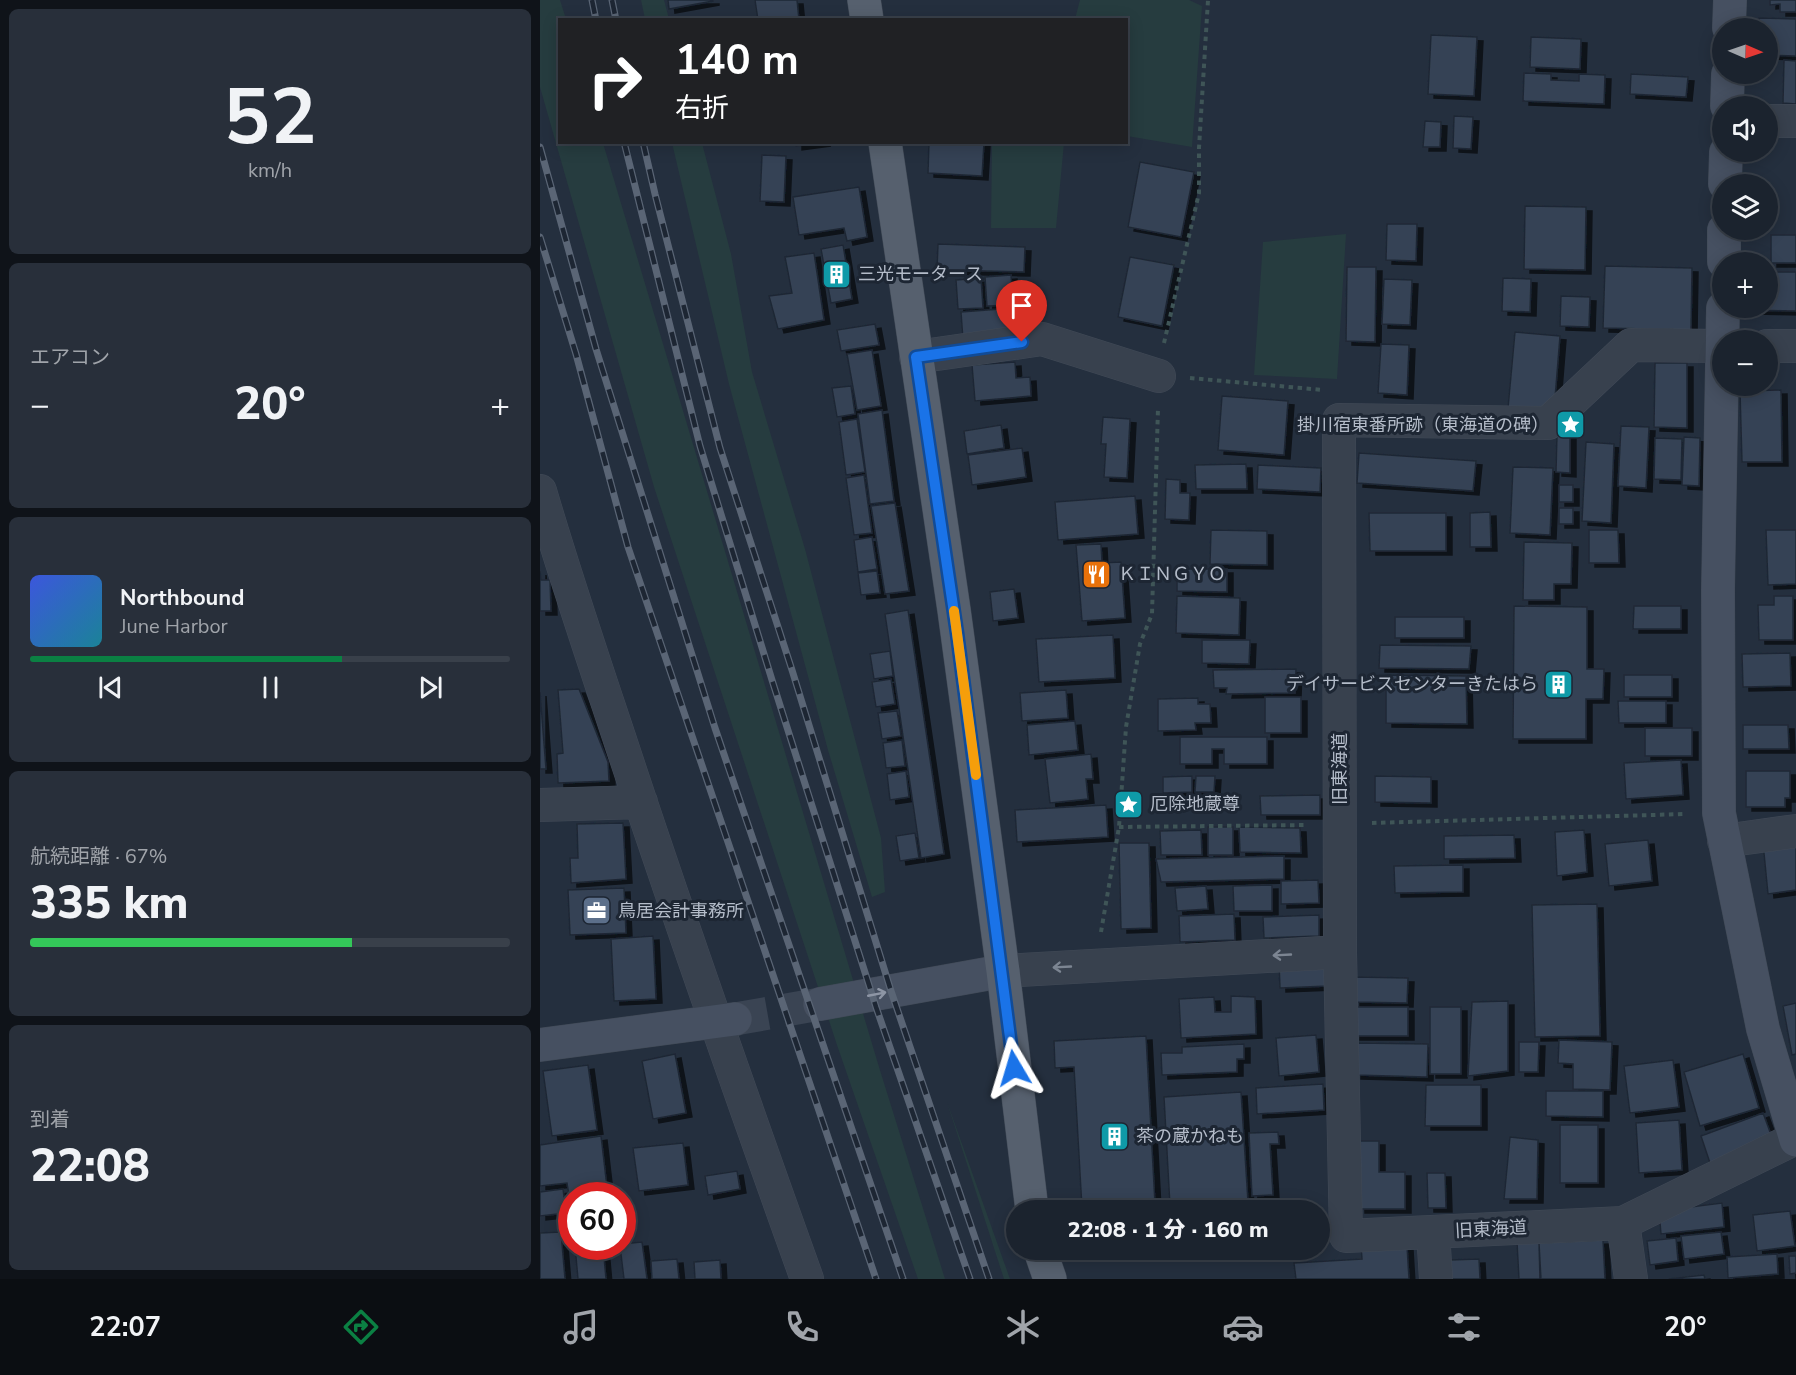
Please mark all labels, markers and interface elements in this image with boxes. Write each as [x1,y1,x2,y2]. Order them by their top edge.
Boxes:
north arrow [1712,18,1778,84]
map controls [1712,18,1778,396]
text: 140 m [675,32,799,89]
icon: right [576,42,654,120]
text: 52 [223,64,317,171]
text: 右折 [675,90,729,127]
button: sound [1712,96,1778,162]
text: km/h [248,157,292,184]
button: layers [1712,174,1778,240]
button: + [1712,252,1778,318]
building icon: 三光モータース [821,258,853,290]
place label: 三光モータース [858,262,983,286]
pin [996,280,1047,342]
icon: arrive [1005,289,1038,322]
button: − [1712,330,1778,396]
text: エアコン [30,344,110,371]
text: 20° [234,374,306,435]
text: − [30,383,50,428]
text: + [490,383,510,428]
place icon: 掛川宿東番所跡（東海道の碑） [1554,409,1586,441]
place label: 掛川宿東番所跡（東海道の碑） [1297,413,1549,437]
restaurant icon: ＫＩＮＧＹＯ [1081,558,1113,590]
place label: ＫＩＮＧＹＯ [1118,562,1226,586]
text: Northbound [120,583,244,613]
text: June Harbor [120,613,228,640]
building icon: デイサービスセンターきたはら [1543,668,1575,700]
icon: previous [94,671,127,704]
icon: pause [254,671,287,704]
icon: next [414,671,447,704]
place label: デイサービスセンターきたはら [1286,672,1538,696]
street label: 旧東海道 [1328,733,1352,805]
place icon: 厄除地蔵尊 [1113,788,1145,820]
place label: 厄除地蔵尊 [1150,792,1240,816]
text: 航続距離 · 67% [30,843,167,870]
text: 335 km [30,873,189,934]
office icon: 鳥居会計事務所 [581,895,613,927]
place label: 鳥居会計事務所 [618,899,744,923]
one-way arrow [1272,949,1292,960]
one-way arrow [1053,961,1073,972]
one-way arrow [867,988,887,999]
position arrow [982,1036,1046,1100]
text: 到着 [30,1106,70,1133]
building icon: 茶の蔵かねも [1099,1120,1131,1152]
place label: 茶の蔵かねも [1136,1124,1244,1148]
text: 22:08 [30,1136,150,1197]
speed limit sign: 60 [558,1182,636,1260]
text: 22:08 · 1 分 · 160 m [1067,1215,1269,1245]
street label: 旧東海道 [1454,1215,1528,1243]
icon: directions [340,1306,382,1348]
icon: music [560,1306,602,1348]
icon: phone [781,1306,823,1348]
icon: climate [1002,1306,1044,1348]
icon: car [1222,1306,1264,1348]
icon: filters [1443,1306,1485,1348]
text: 22:07 [89,1309,161,1346]
text: 20° [1664,1309,1707,1346]

